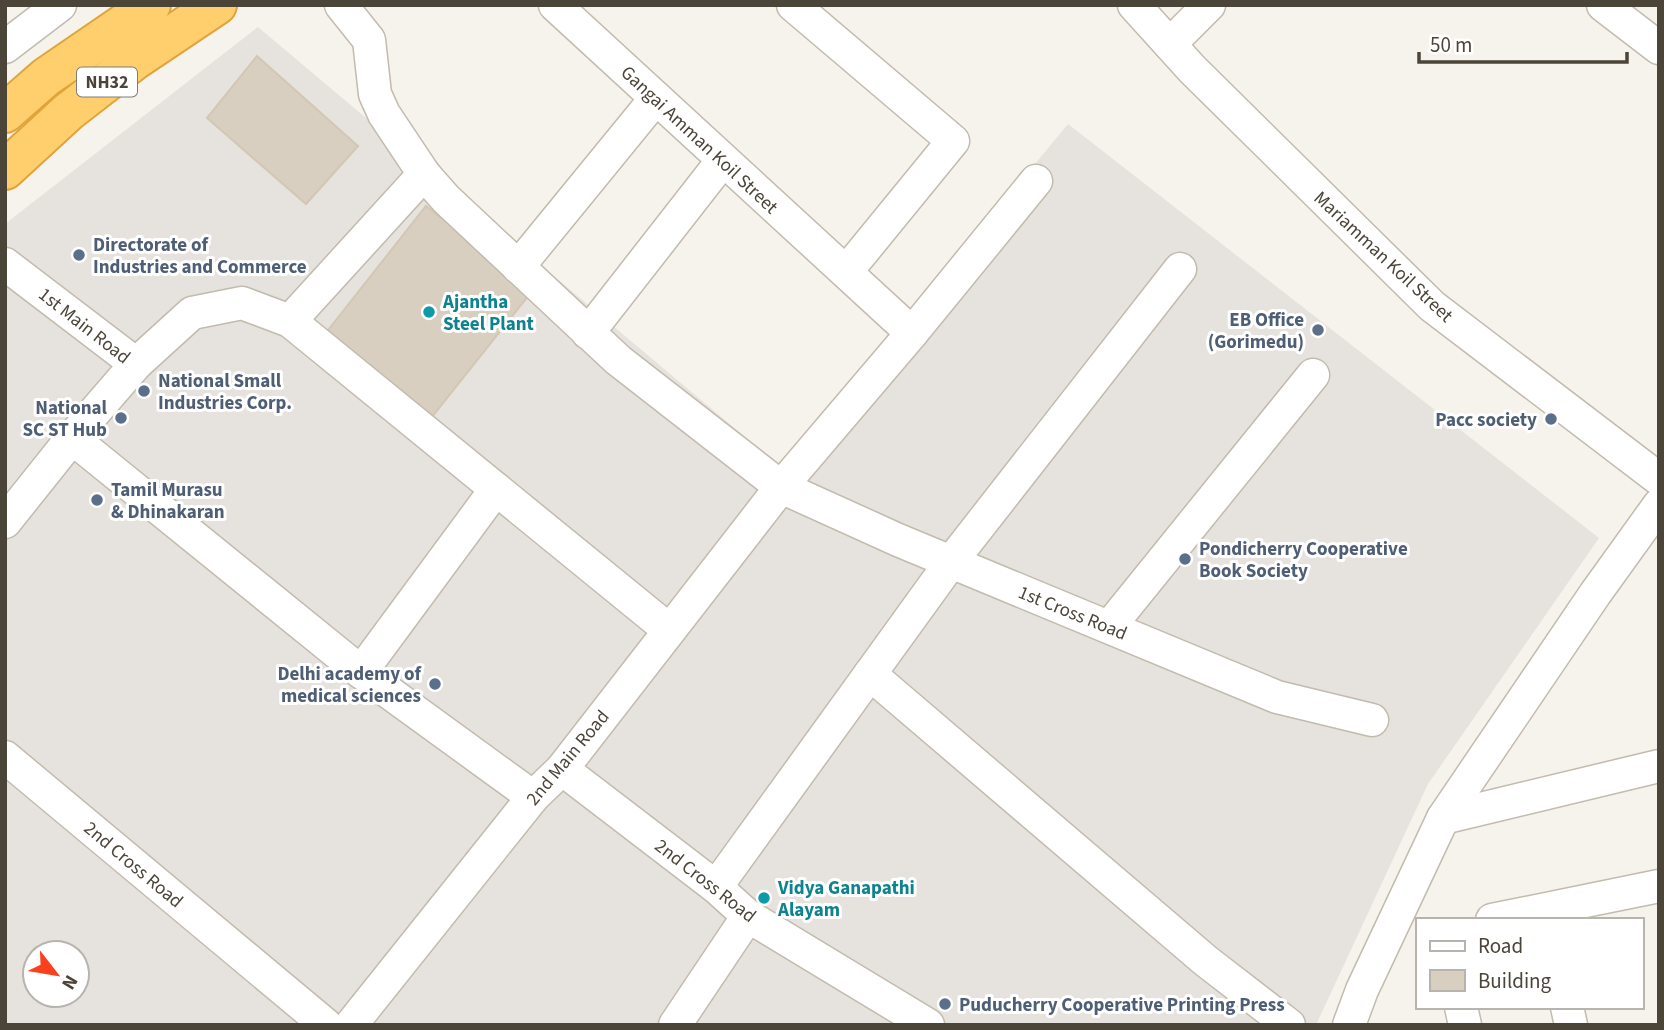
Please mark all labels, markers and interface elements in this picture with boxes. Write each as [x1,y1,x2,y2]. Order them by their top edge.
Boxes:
scale bar [1419,21,1627,65]
text: 50 m [1430,30,1472,60]
street label: Gangai Amman Koil Street [614,60,784,221]
road number: NH32 [77,68,137,96]
street label: Mariamman Koil Street [1307,185,1459,329]
place label: Directorate of Industries and Commerce [93,232,307,281]
marker: Directorate of Industries and Commerce [71,247,87,263]
street label: 1st Main Road [32,282,136,371]
place label: Ajantha Steel Plant [442,289,534,338]
marker: Ajantha Steel Plant [421,304,437,320]
place label: EB Office (Gorimedu) [1208,307,1304,356]
marker: EB Office (Gorimedu) [1310,322,1326,338]
place label: National Small Industries Corp. [158,368,292,417]
marker: National Small Industries Corp. [136,383,152,399]
place label: National SC ST Hub [23,395,108,444]
place label: Pacc society [1435,407,1537,434]
marker: National SC ST Hub [113,410,129,426]
marker: Pacc society [1543,411,1559,427]
place label: Tamil Murasu & Dhinakaran [111,477,225,526]
marker: Tamil Murasu & Dhinakaran [89,492,105,508]
place label: Pondicherry Cooperative Book Society [1199,536,1408,585]
marker: Pondicherry Cooperative Book Society [1177,551,1193,567]
street label: 1st Cross Road [1014,579,1131,647]
place label: Delhi academy of medical sciences [277,661,423,710]
marker: Delhi academy of medical sciences [427,676,443,692]
street label: 2nd Main Road [520,704,616,812]
street label: 2nd Cross Road [78,816,189,915]
street label: 2nd Cross Road [649,833,762,929]
place label: Vidya Ganapathi Alayam [777,875,915,924]
marker: Vidya Ganapathi Alayam [756,890,772,906]
legend [1416,918,1643,1009]
text: Road [1478,931,1523,961]
north arrow [21,939,91,1009]
text: Building [1478,966,1552,996]
text: N [54,970,84,994]
place label: Puducherry Cooperative Printing Press [959,992,1285,1019]
marker: Puducherry Cooperative Printing Press [937,996,953,1012]

